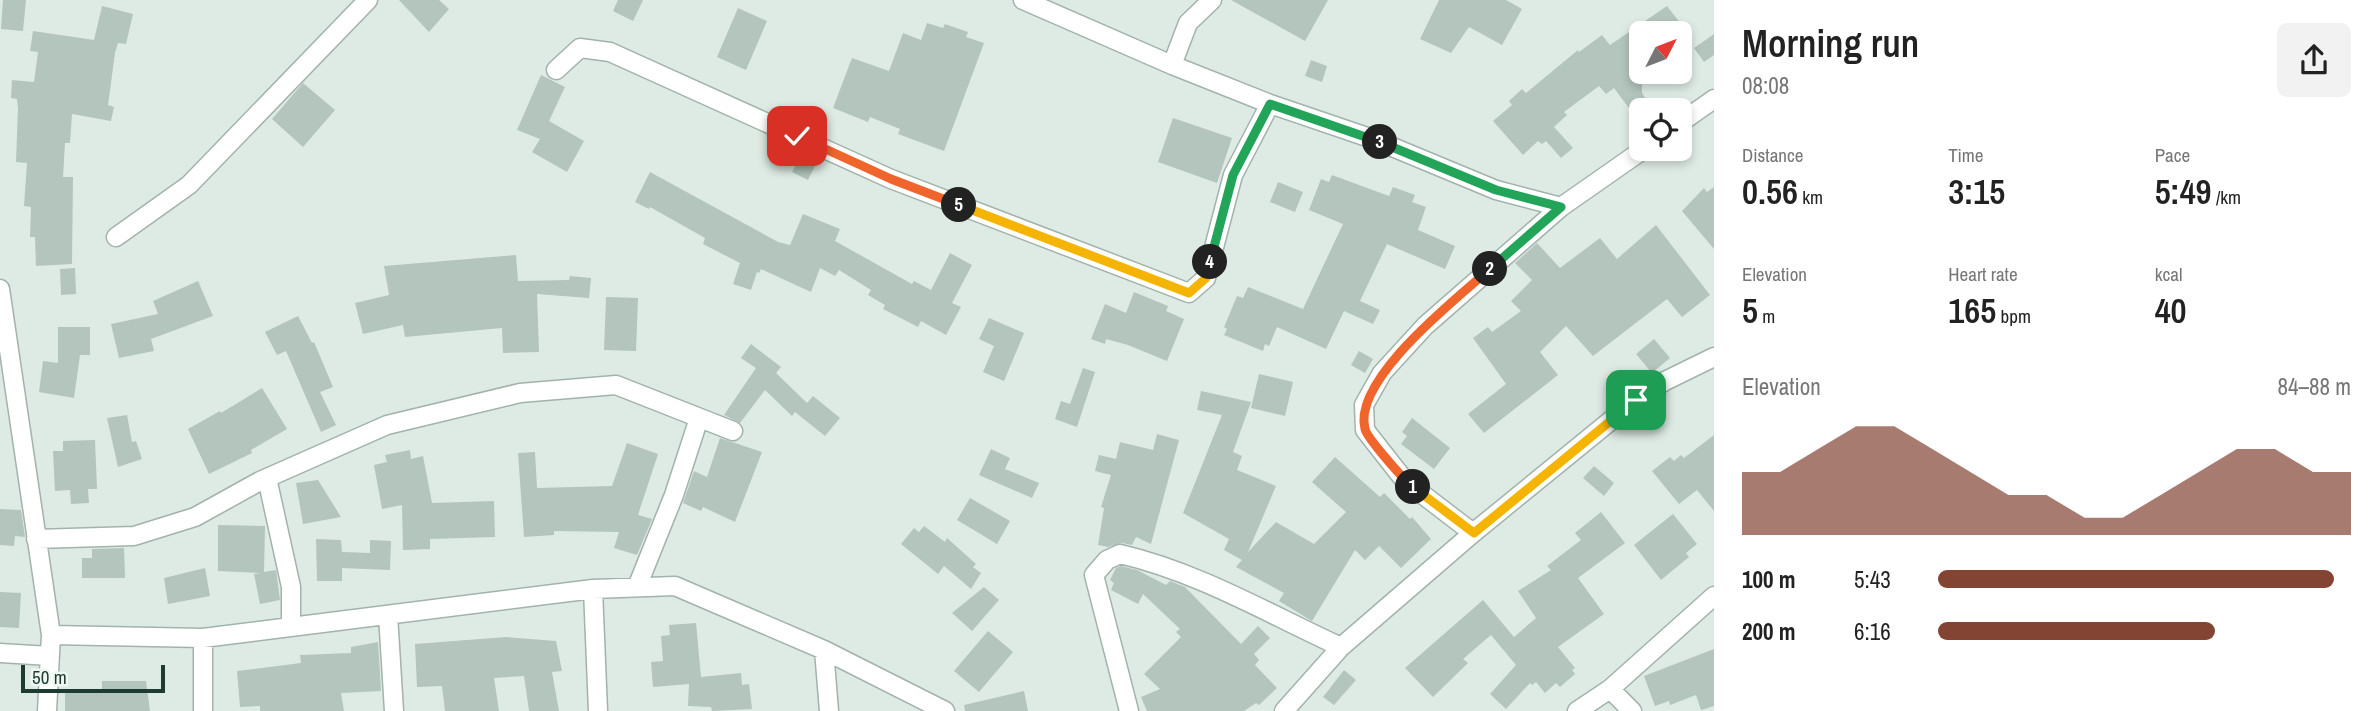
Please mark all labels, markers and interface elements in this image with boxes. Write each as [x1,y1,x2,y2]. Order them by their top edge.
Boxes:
text: Morning run [1742,18,1919,69]
north arrow [1629,21,1692,84]
map controls [1629,21,1692,161]
button: share [2277,23,2351,97]
text: 08:08 [1742,70,1789,101]
button: locate [1629,98,1692,161]
pin [767,106,827,166]
icon: check [778,117,816,155]
pin: 3 [1362,124,1398,160]
text: 3 [1375,128,1384,154]
text: Distance [1742,142,1803,168]
text: Time [1948,142,1983,168]
text: Pace [2155,142,2190,168]
text: 0.56 [1742,168,1798,215]
text: 3:15 [1948,168,2005,215]
text: 5:49 [2155,168,2212,215]
text: km [1798,184,1823,210]
text: /km [2212,184,2241,210]
pin: 5 [942,188,976,222]
text: 5 [954,191,963,217]
pin: 4 [1192,244,1228,280]
text: 4 [1205,248,1214,274]
pin: 2 [1472,252,1508,286]
text: 2 [1485,255,1494,281]
text: Elevation [1742,261,1807,287]
text: Heart rate [1948,261,2018,287]
text: kcal [2155,261,2182,287]
text: 5 [1742,287,1758,334]
text: 165 [1948,287,1996,334]
text: 40 [2155,287,2187,334]
text: m [1758,303,1775,329]
text: bpm [1996,303,2031,329]
pin [1606,370,1666,430]
text: Elevation [1742,371,1821,402]
text: 84–88 m [2278,371,2351,402]
icon: arrive [1617,381,1655,419]
pin: 1 [1396,470,1430,504]
text: 1 [1408,473,1417,499]
text: 100 m [1742,564,1795,595]
text: 5:43 [1854,564,1891,595]
text: 200 m [1742,616,1795,647]
text: 6:16 [1854,616,1891,647]
scale bar [21,662,164,694]
text: 50 m [32,664,67,690]

